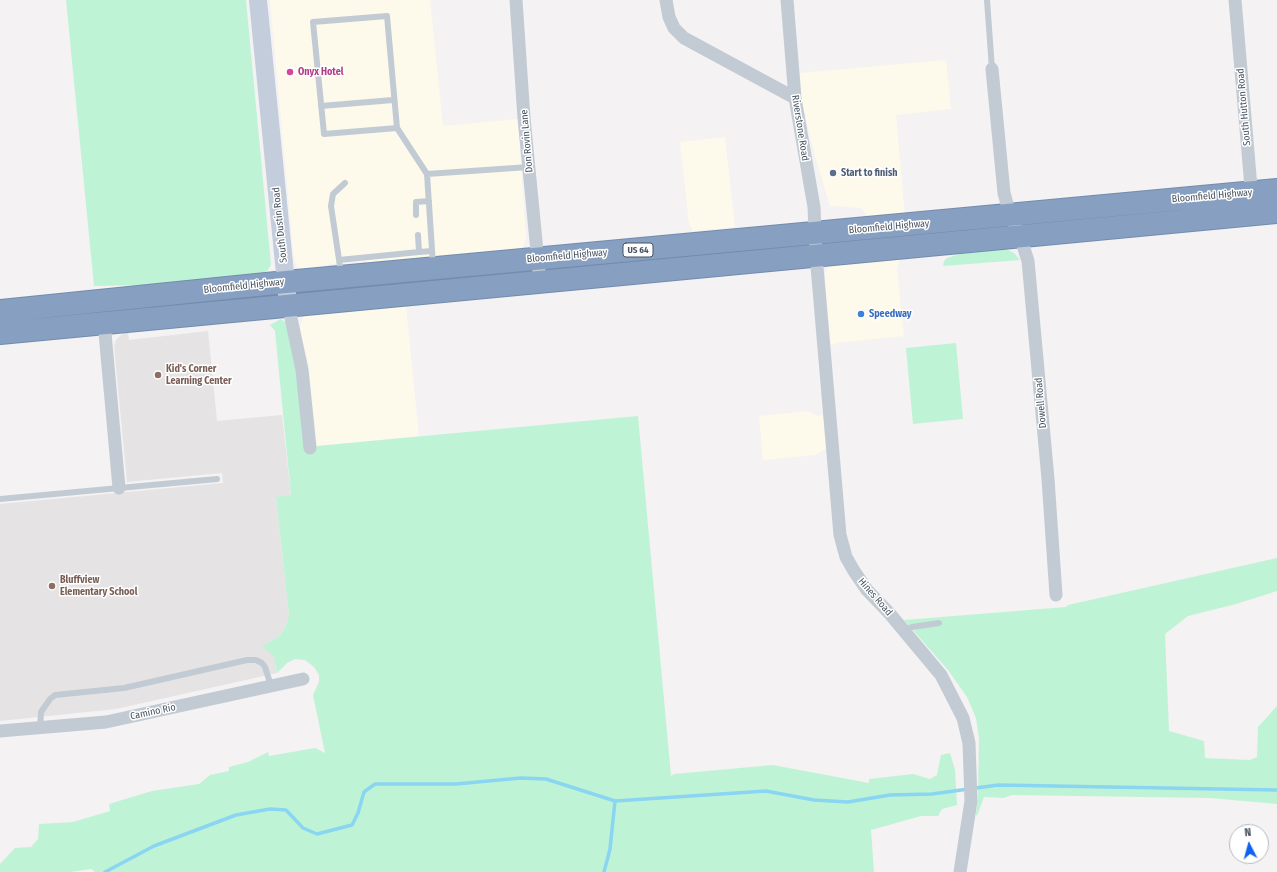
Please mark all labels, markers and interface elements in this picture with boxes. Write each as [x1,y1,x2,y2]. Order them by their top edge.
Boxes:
place label: Onyx Hotel [298,66,344,78]
marker: Onyx Hotel [285,67,295,77]
street label: South Hutton Road [1235,68,1253,146]
street label: Riverstone Road [789,94,811,162]
street label: Don Rovin Lane [518,109,536,173]
place label: Start to finish [841,167,898,179]
marker: Start to finish [828,168,838,178]
street label: Bloomfield Highway [1171,186,1253,206]
street label: South Dustin Road [270,187,290,263]
street label: Bloomfield Highway [848,217,930,237]
road number: US 64 [623,243,653,257]
street label: Bloomfield Highway [526,246,608,266]
street label: Bloomfield Highway [203,276,285,296]
place label: Speedway [869,308,911,320]
marker: Speedway [856,309,866,319]
place label: Kid's Corner Learning Center [166,363,232,386]
marker: Kid's Corner Learning Center [153,370,163,380]
street label: Dowell Road [1033,377,1049,429]
place label: Bluffview Elementary School [60,574,137,598]
street label: Hines Road [855,576,895,618]
marker: Bluffview Elementary School [47,581,57,591]
street label: Camino Rio [129,701,177,723]
north arrow [1229,824,1269,864]
text: N [1244,826,1252,839]

